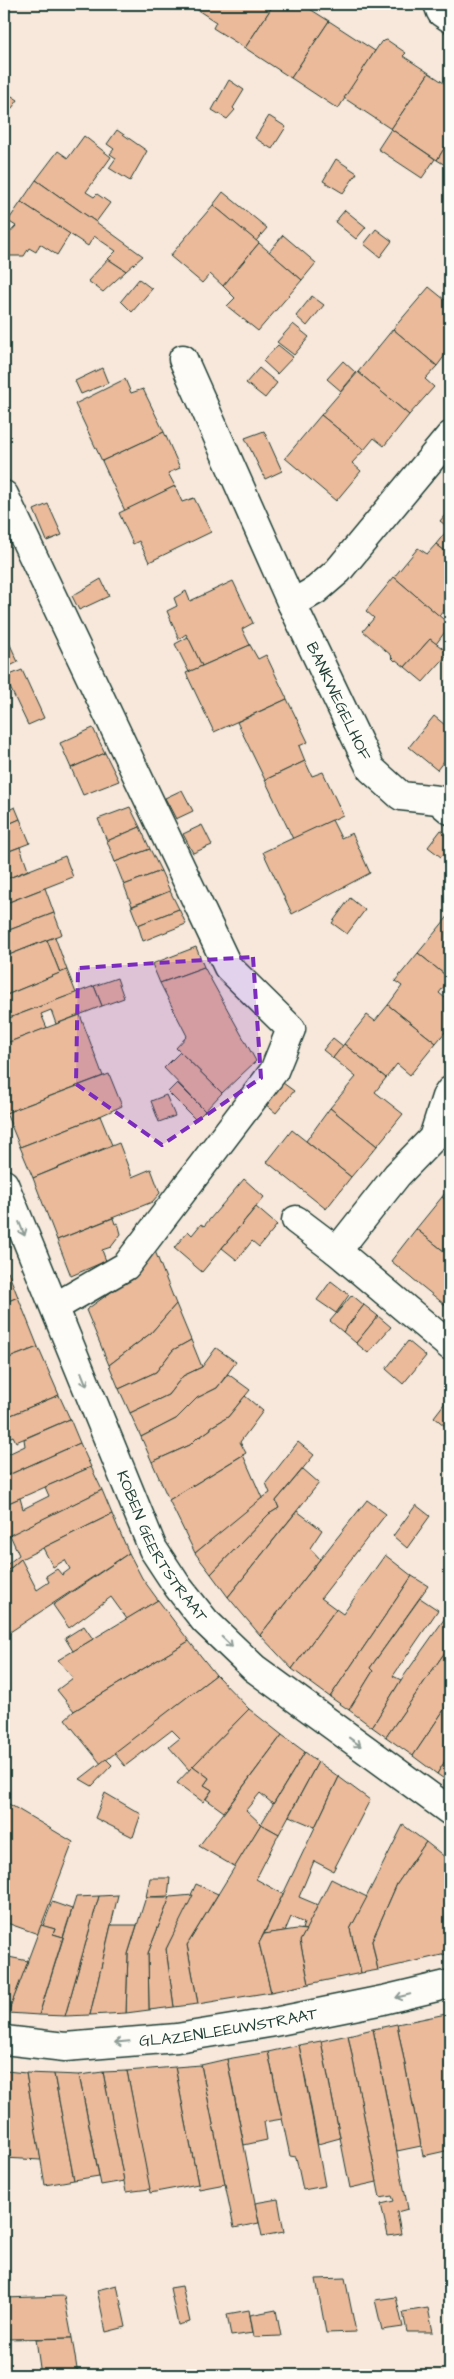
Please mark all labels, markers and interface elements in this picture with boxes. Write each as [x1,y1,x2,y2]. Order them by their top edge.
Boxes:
street label: BANKWEGELHOF [301,638,376,764]
one-way arrow [18,1221,28,1236]
one-way arrow [80,1371,89,1386]
street label: KOBEN GEERTSTRAAT [111,1467,213,1627]
one-way arrow [221,1636,233,1648]
one-way arrow [348,1736,361,1747]
one-way arrow [395,1991,411,2001]
street label: GLAZENLEEUWSTRAAT [138,2002,320,2052]
one-way arrow [114,2038,130,2047]

